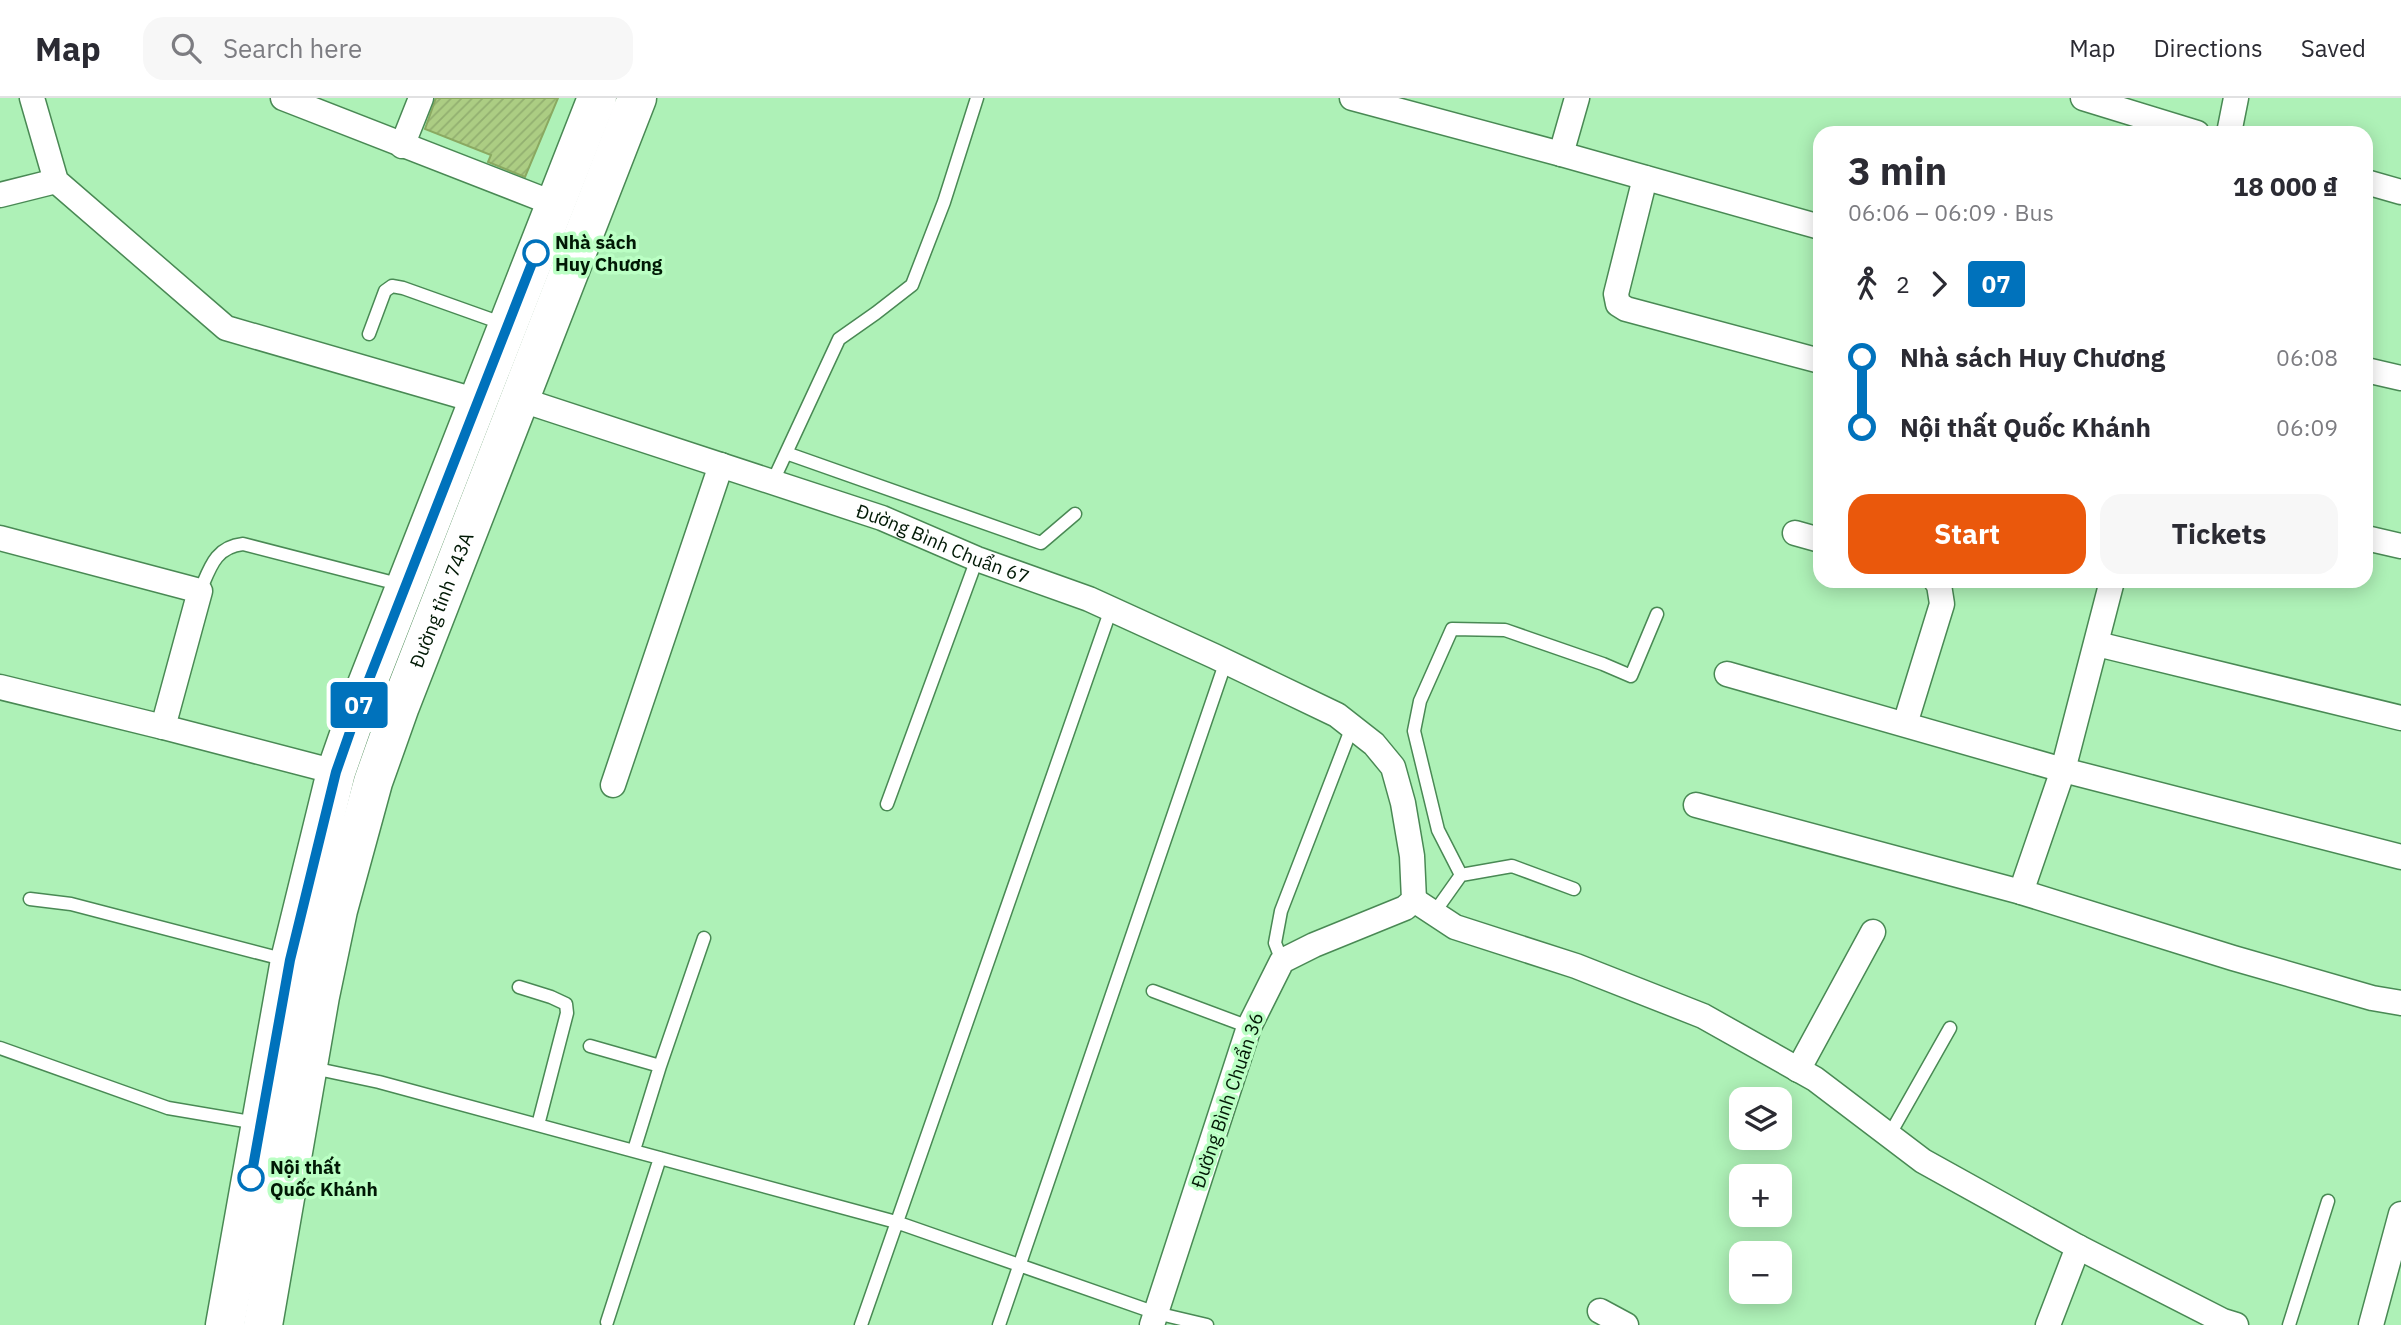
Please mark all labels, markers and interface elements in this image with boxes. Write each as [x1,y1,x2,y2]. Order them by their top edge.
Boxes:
search box [143,17,633,80]
text: Map [35,27,101,70]
icon: search [167,29,205,67]
text: Search here [223,31,362,65]
text: Map [2069,32,2115,64]
text: Directions [2153,32,2263,64]
text: Saved [2301,32,2366,64]
text: 3 min [1848,146,1947,195]
text: 18 000 ₫ [2233,169,2338,203]
text: 06:06 – 06:09 · Bus [1848,197,2054,227]
place label: Nhà sách Huy Chương [555,230,663,276]
marker: Nhà sách Huy Chương [523,240,549,266]
icon: walk [1848,265,1886,303]
icon: forward [1920,265,1958,303]
text: 07 [1982,268,2011,300]
text: 2 [1896,269,1910,299]
text: Nhà sách Huy Chương [1900,340,2165,374]
text: 06:08 [2276,342,2338,372]
text: Nội thất Quốc Khánh [1900,410,2151,444]
text: 06:09 [2276,412,2338,442]
button: Start [1848,494,2086,574]
button: Tickets [2100,494,2338,574]
street label: Đường Bình Chuẩn 67 [853,498,1033,589]
street label: Đường tỉnh 743A [404,529,479,671]
line badge: 07 [328,682,390,728]
text: 07 [345,689,373,721]
street label: Đường Bình Chuẩn 36 [1186,1009,1268,1191]
map controls [1729,1087,1792,1304]
button: layers [1729,1087,1792,1150]
place label: Nội thất Quốc Khánh [270,1155,378,1201]
button: + [1729,1164,1792,1227]
marker: Nội thất Quốc Khánh [238,1165,264,1191]
button: − [1729,1241,1792,1304]

